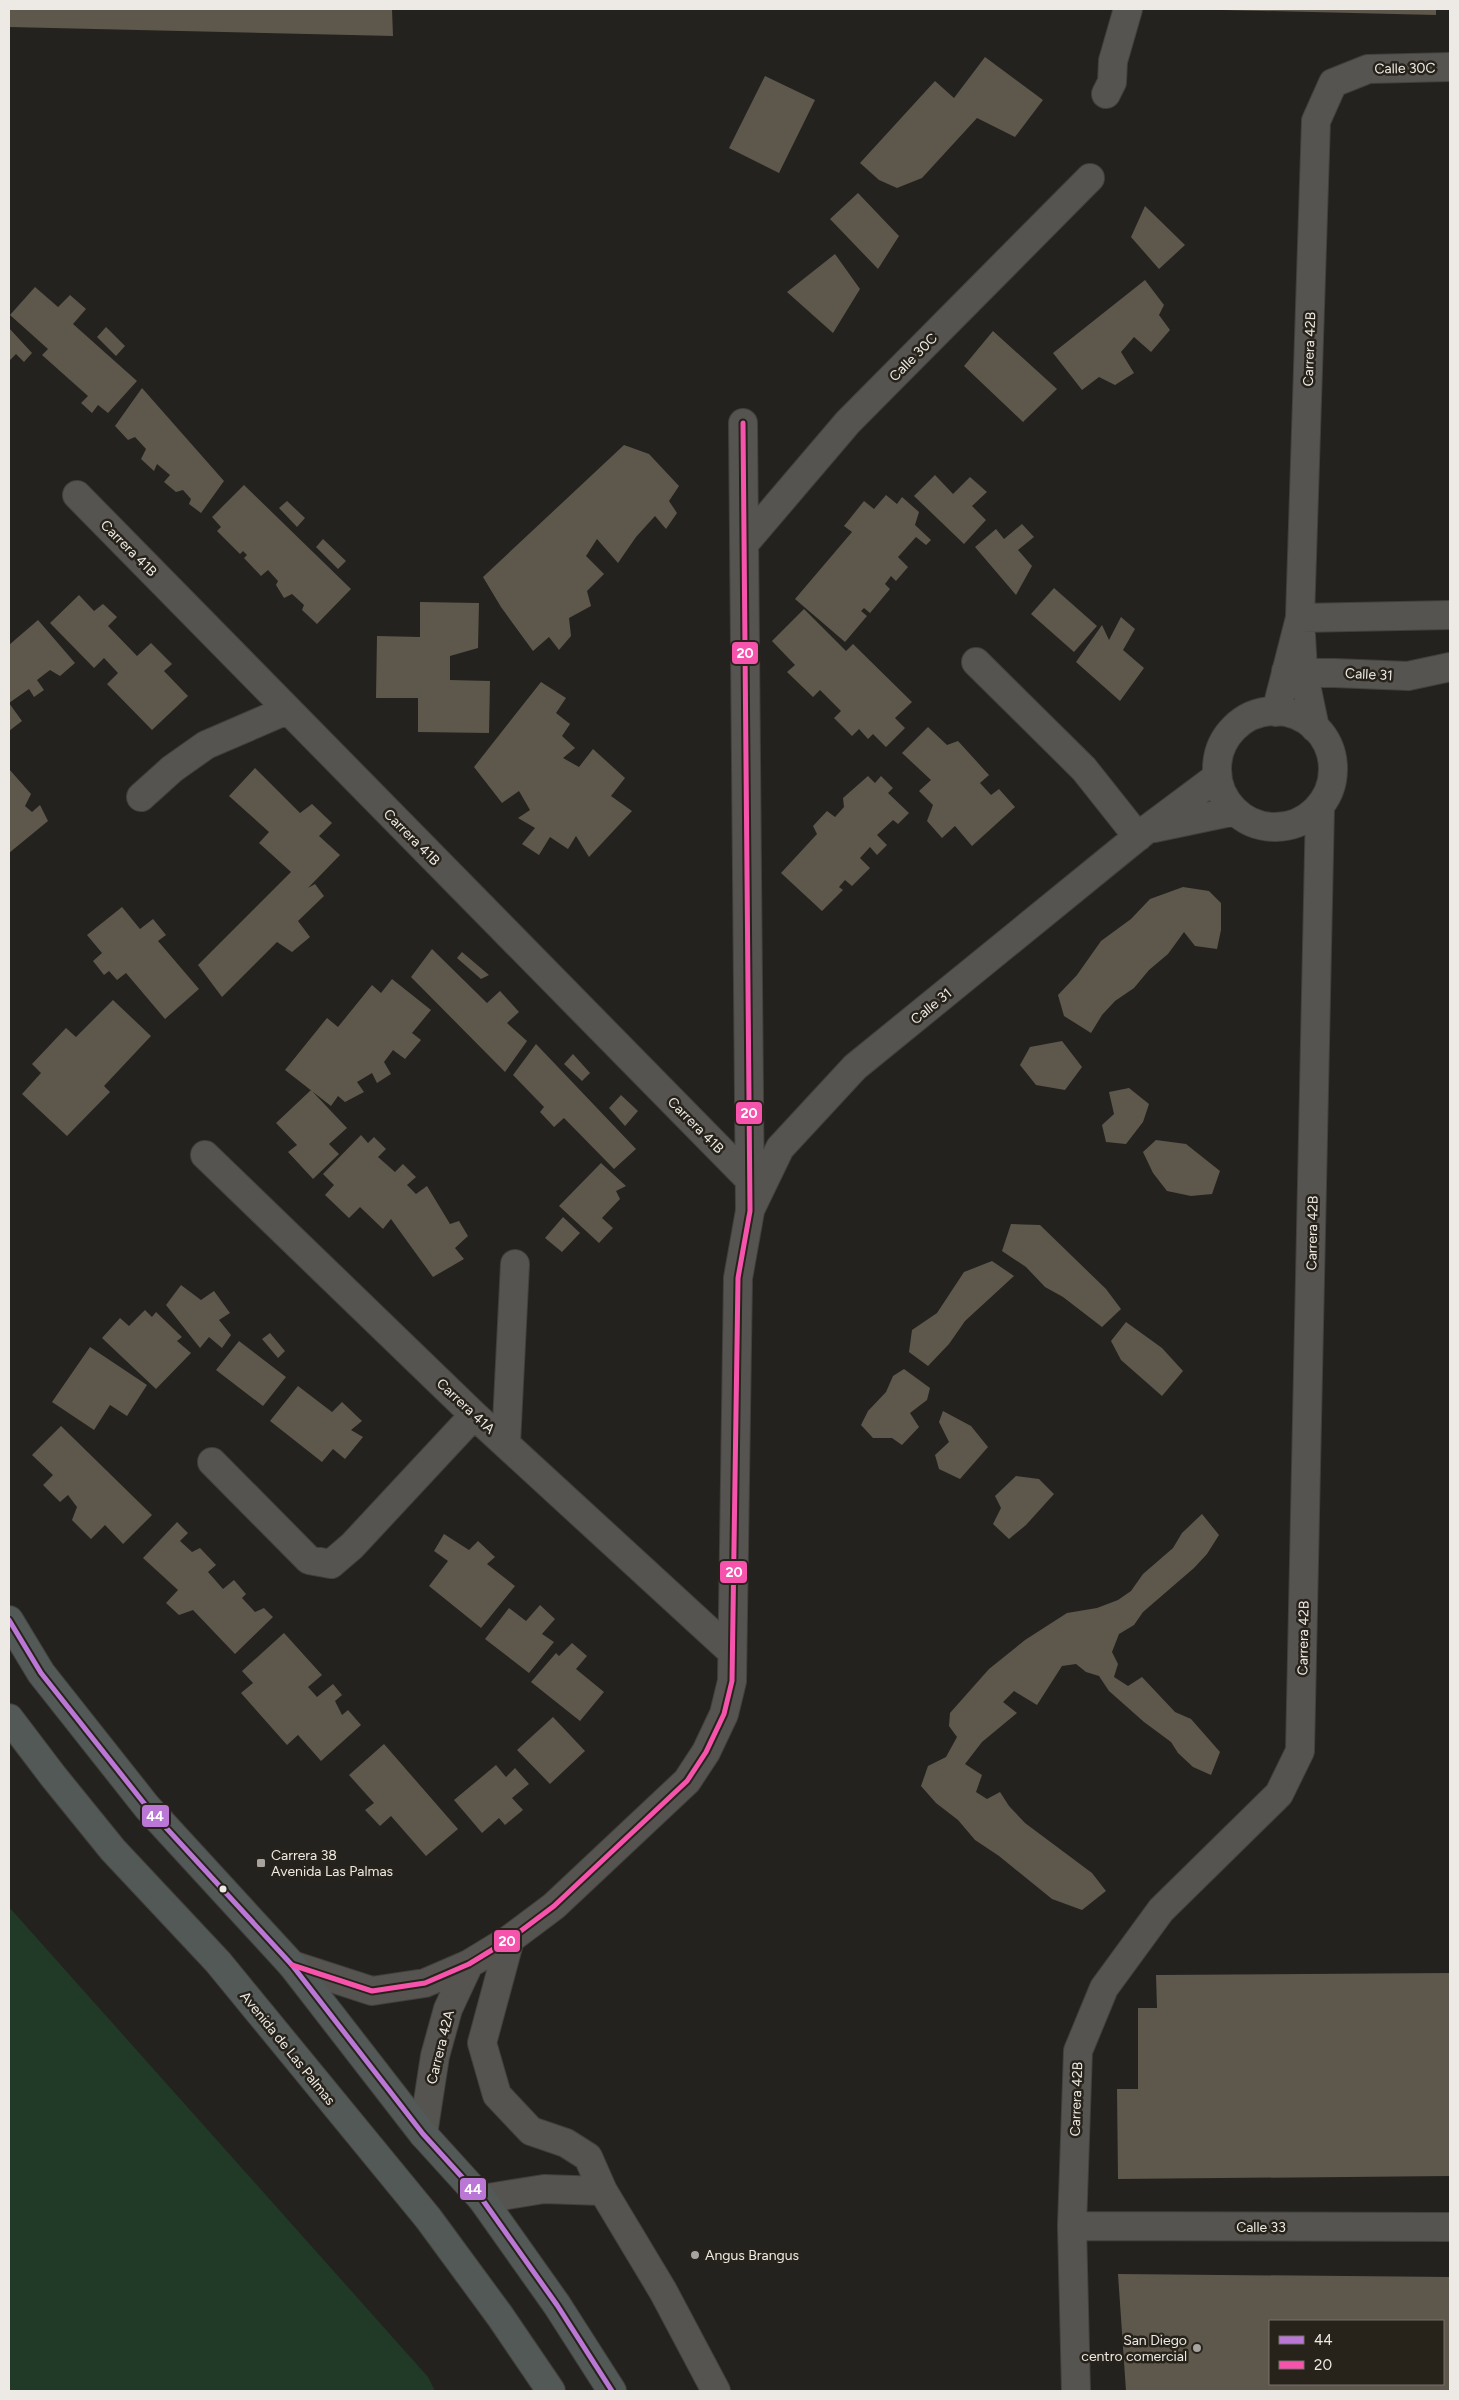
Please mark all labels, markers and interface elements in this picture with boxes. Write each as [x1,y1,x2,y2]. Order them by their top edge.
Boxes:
street label: Calle 30C [1374,59,1436,78]
street label: Carrera 42B [1300,311,1319,387]
street label: Calle 30C [886,330,941,385]
street label: Carrera 41B [97,517,160,580]
line badge: 20 [731,641,759,665]
text: 20 [736,645,754,662]
street label: Calle 31 [1345,665,1393,684]
street label: Carrera 41B [380,806,443,869]
street label: Calle 31 [907,985,955,1028]
street label: Carrera 41B [664,1094,727,1157]
line badge: 20 [735,1101,763,1125]
text: 20 [740,1105,758,1122]
street label: Carrera 42B [1303,1195,1322,1271]
street label: Carrera 41A [433,1375,499,1438]
line badge: 20 [719,1560,748,1584]
text: 20 [725,1564,743,1581]
street label: Carrera 42B [1294,1600,1313,1676]
line badge: 44 [141,1804,170,1828]
text: 44 [146,1808,164,1825]
place label: Carrera 38 Avenida Las Palmas [271,1847,393,1880]
marker: Carrera 38 Avenida Las Palmas [255,1857,267,1869]
unlabelled marker [218,1884,228,1894]
line badge: 20 [493,1929,521,1953]
text: 20 [498,1933,516,1950]
street label: Avenida de Las Palmas [237,1988,339,2109]
street label: Carrera 42A [423,2008,458,2086]
street label: Carrera 42B [1067,2061,1086,2137]
line badge: 44 [459,2177,487,2201]
text: 44 [464,2181,482,2198]
street label: Calle 33 [1236,2219,1286,2236]
place label: Angus Brangus [705,2247,799,2264]
marker: Angus Brangus [689,2249,701,2261]
legend [1269,2320,1444,2385]
text: 44 [1314,2331,1333,2349]
place label: San Diego centro comercial [1081,2332,1187,2365]
marker: San Diego centro comercial [1191,2342,1203,2354]
text: 20 [1314,2356,1332,2374]

